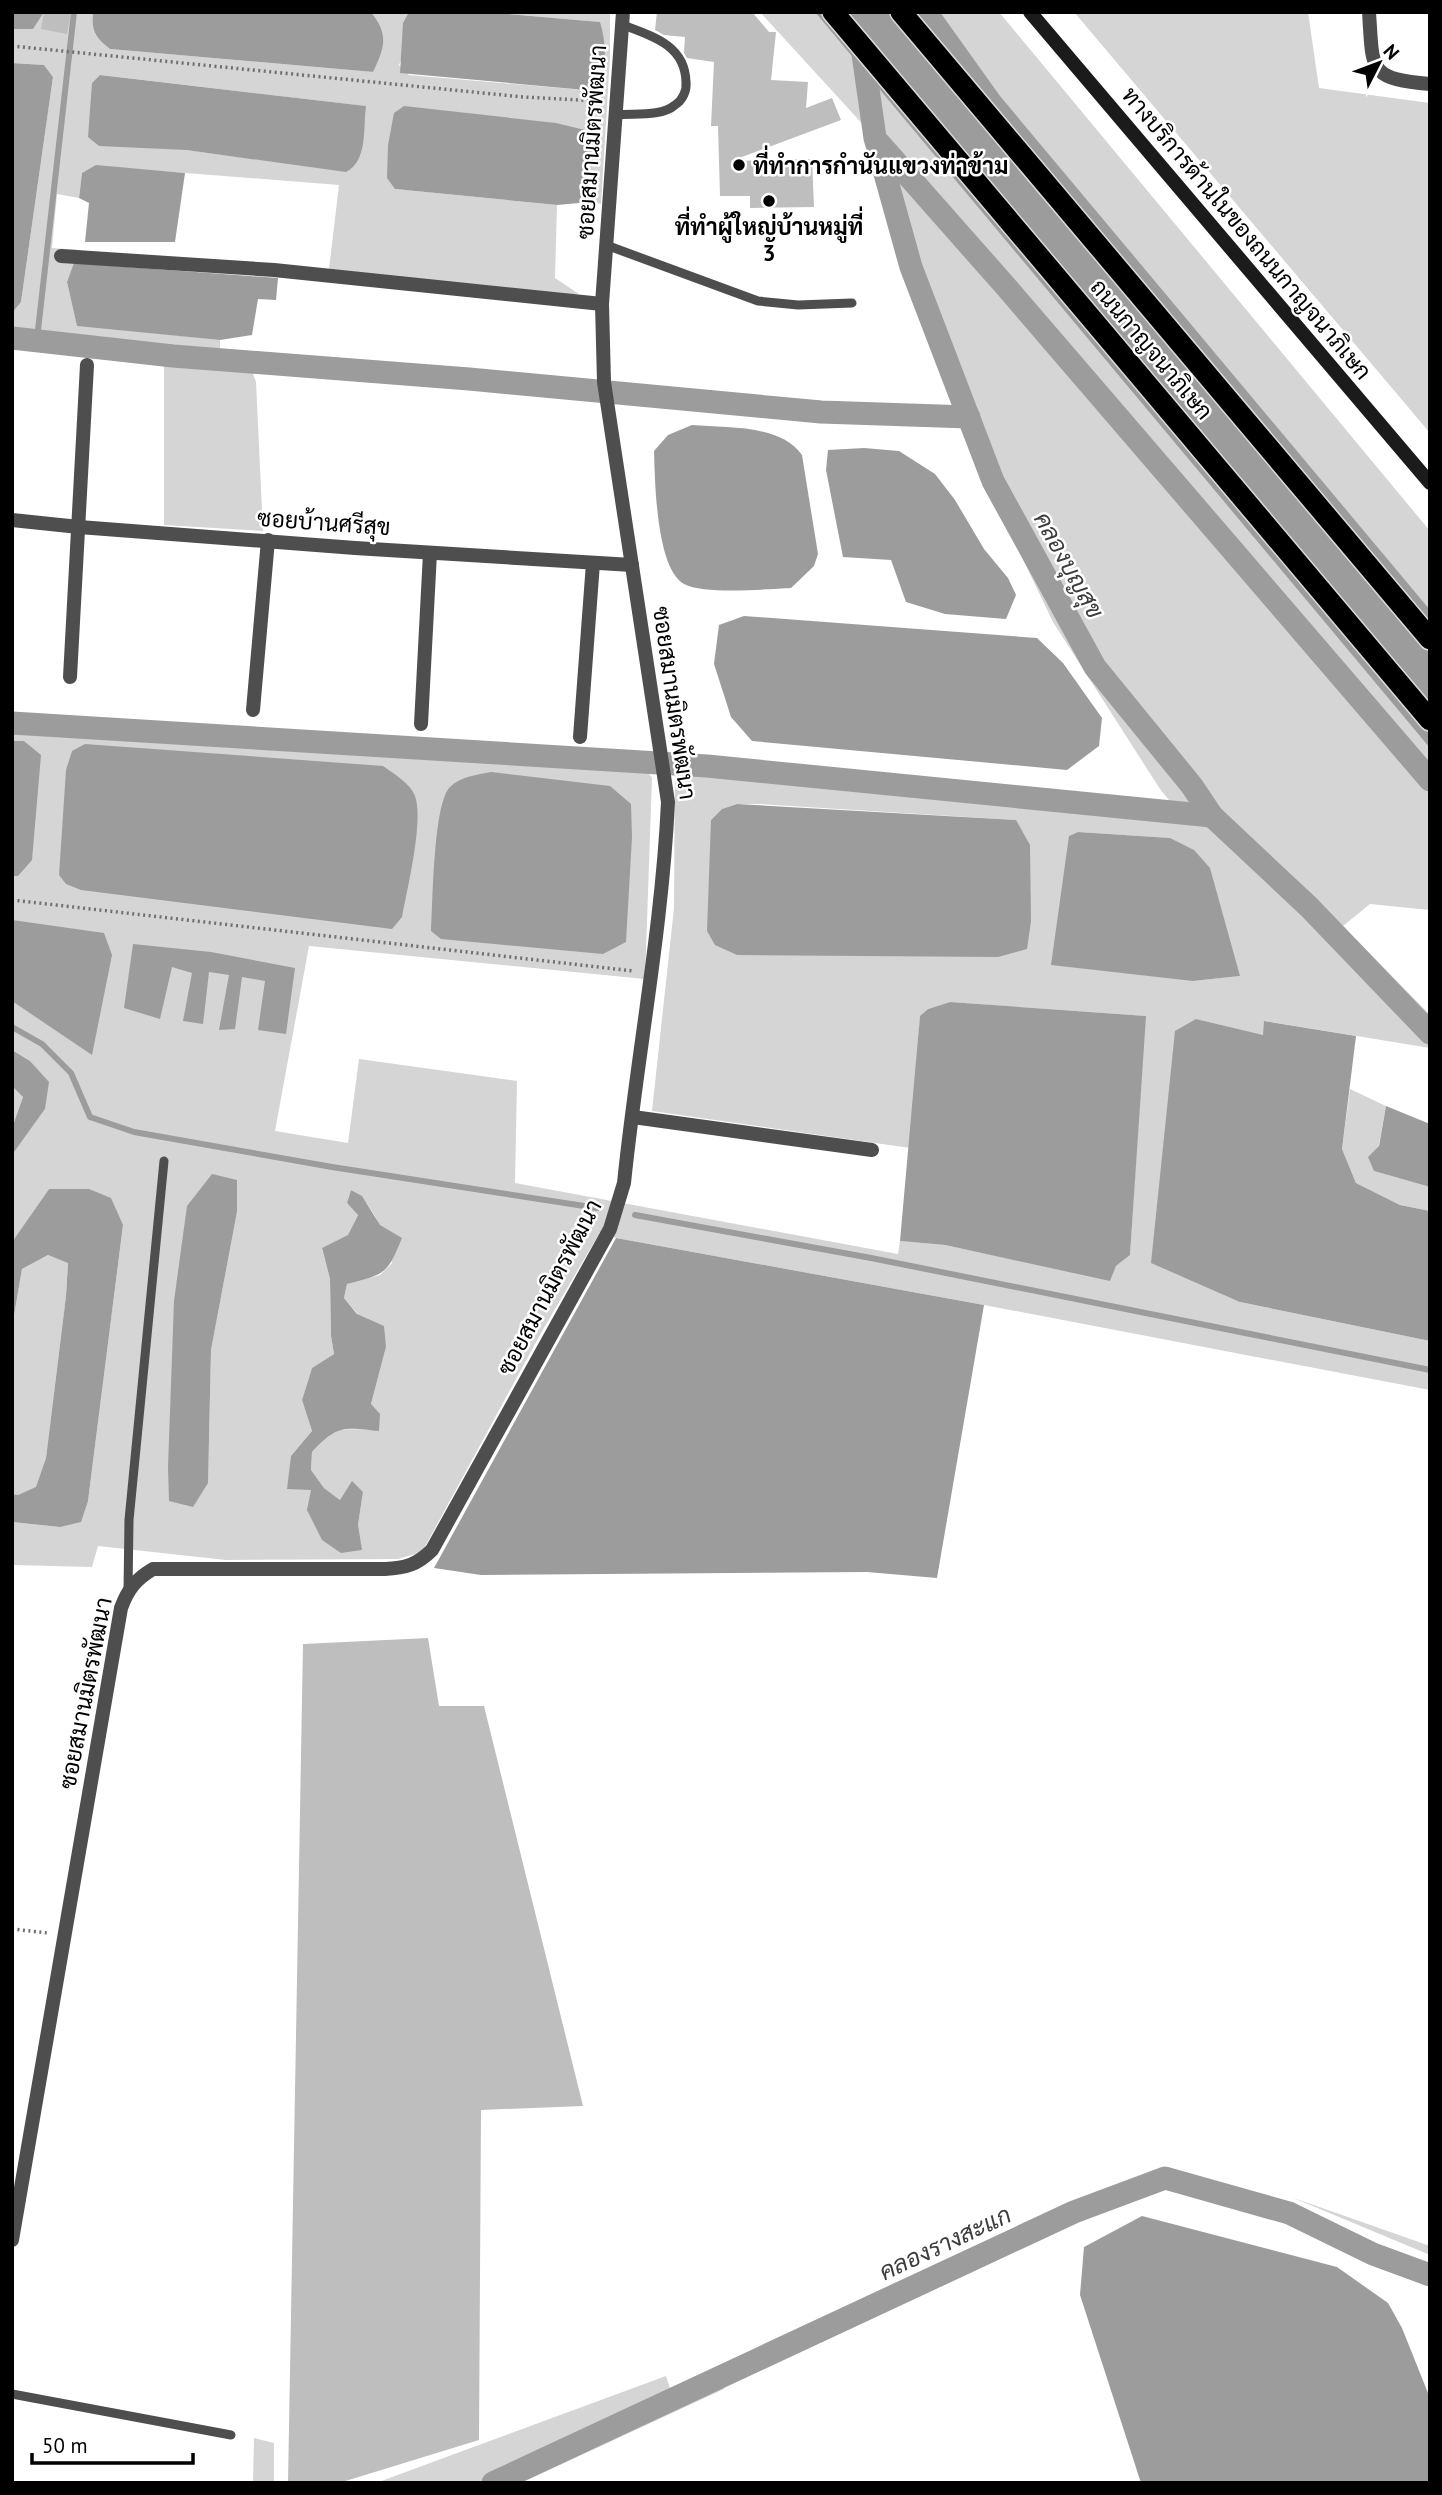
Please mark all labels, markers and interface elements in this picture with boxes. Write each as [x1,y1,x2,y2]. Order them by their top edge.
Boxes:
north arrow [1344,28,1414,98]
text: N [1379,39,1405,64]
street label: ซอยสมานมิตรพัฒนา [570,44,612,240]
street label: ทางบริการด้านในของถนนกาญจนาภิเษก [1116,81,1378,385]
place label: ที่ทำการกำนันแขวงท่าข้าม [753,145,1008,180]
marker: ที่ทำการกำนันแขวงท่าข้าม [731,157,747,173]
marker: ที่ทำผู้ใหญ่บ้านหมู่ที่ 3 [761,193,777,209]
place label: ที่ทำผู้ใหญ่บ้านหมู่ที่ 3 [675,206,863,267]
street label: ถนนกาญจนาภิเษก [1085,273,1219,425]
street label: ซอยบ้านศรีสุข [256,503,392,543]
water label: คลองบุญสุข [1026,506,1111,624]
street label: ซอยสมานมิตรพัฒนา [647,605,703,801]
street label: ซอยสมานมิตรพัฒนา [490,1194,608,1380]
street label: ซอยสมานมิตรพัฒนา [52,1595,118,1791]
water label: คลองรางสะแก [874,2199,1016,2287]
scale bar [32,2422,192,2466]
text: 50 m [42,2432,88,2459]

